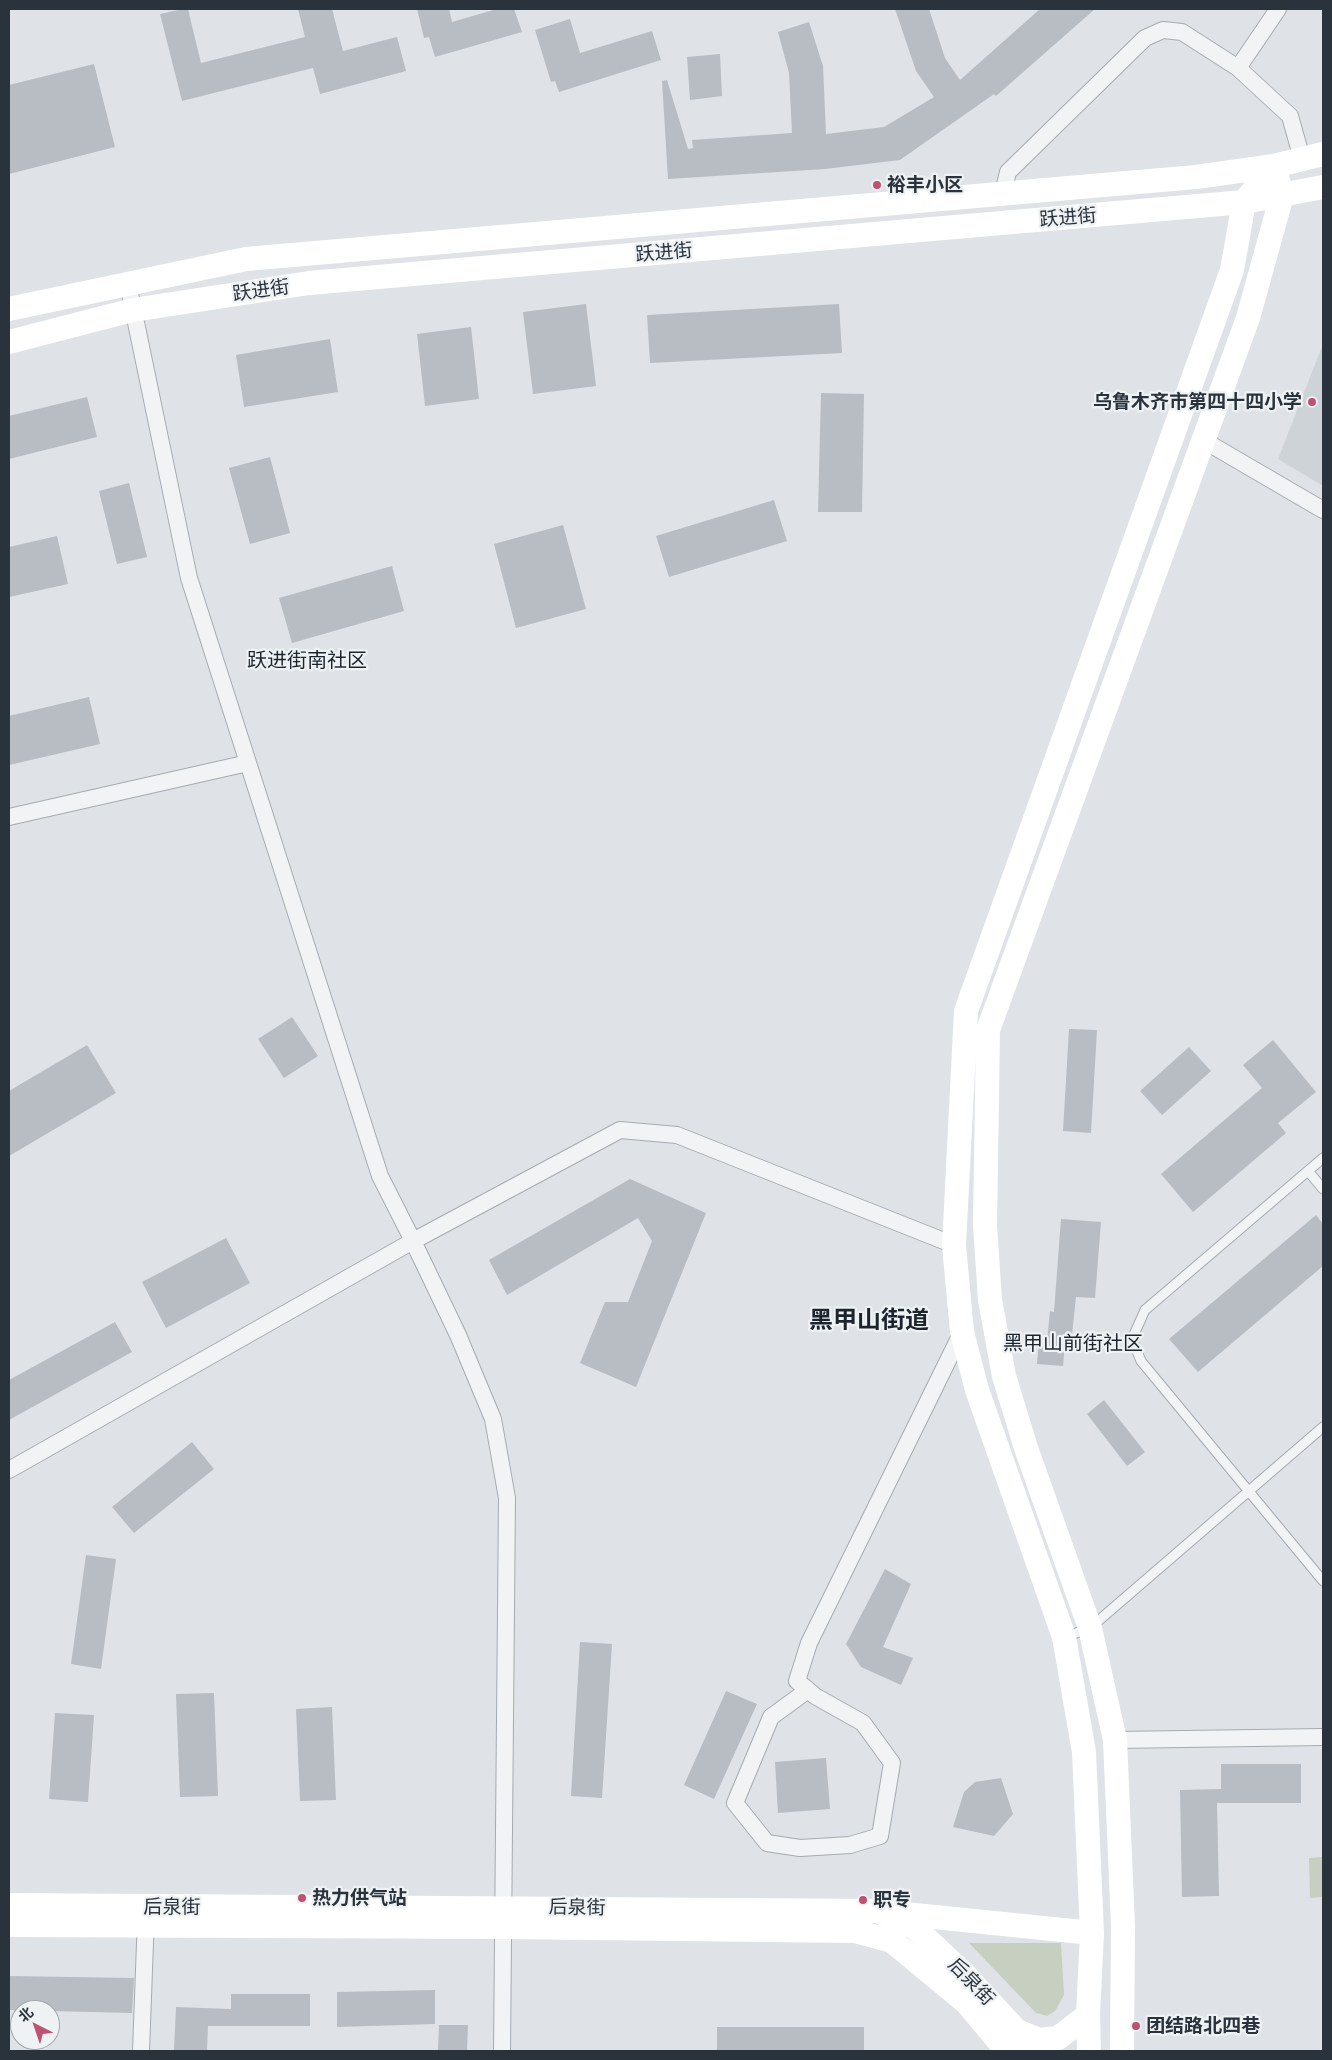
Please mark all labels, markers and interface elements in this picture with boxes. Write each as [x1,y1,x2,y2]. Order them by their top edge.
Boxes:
place label: 裕丰小区 [887,174,963,196]
marker: 裕丰小区 [871,179,883,191]
street label: 跃进街 [1039,204,1097,232]
street label: 跃进街 [635,239,693,267]
street label: 跃进街 [231,276,291,306]
place label: 乌鲁木齐市第四十四小学 [1093,391,1302,413]
marker: 乌鲁木齐市第四十四小学 [1306,396,1318,408]
district label: 跃进街南社区 [247,649,367,673]
district label: 黑甲山街道 [809,1307,929,1335]
district label: 黑甲山前街社区 [1003,1332,1143,1356]
place label: 热力供气站 [312,1887,407,1909]
place label: 职专 [873,1889,911,1911]
marker: 热力供气站 [296,1892,308,1904]
marker: 职专 [857,1894,869,1906]
street label: 后泉街 [144,1896,200,1918]
street label: 后泉街 [548,1896,606,1920]
street label: 后泉街 [943,1954,999,2010]
north arrow [10,2000,60,2050]
text: 北 [15,2003,37,2026]
place label: 团结路北四巷 [1146,2015,1260,2037]
marker: 团结路北四巷 [1130,2020,1142,2032]

